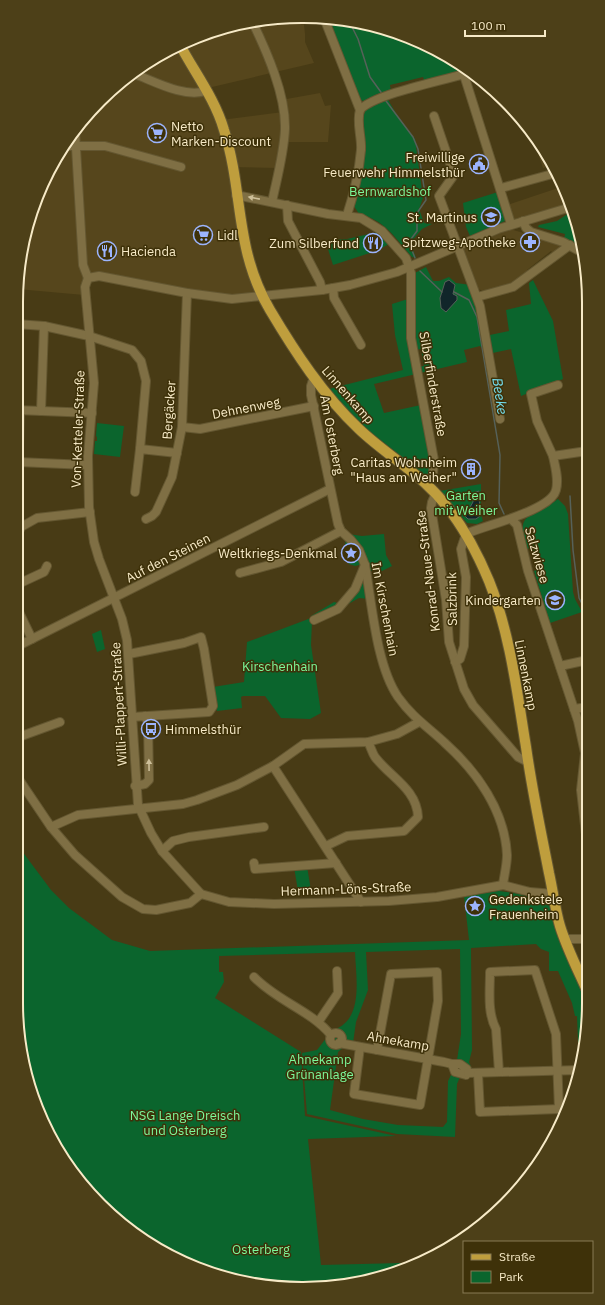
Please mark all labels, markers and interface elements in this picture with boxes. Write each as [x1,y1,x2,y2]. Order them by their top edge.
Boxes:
scale bar [465,12,545,38]
text: 100 m [471,18,506,33]
place label: Netto Marken-Discount [171,118,271,150]
supermarket icon: Netto Marken-Discount [146,122,168,144]
place label: Freiwillige Feuerwehr Himmelsthür [323,149,465,181]
public building icon: Freiwillige Feuerwehr Himmelsthür [468,153,490,175]
park label: Bernwardshof [349,183,431,200]
one-way arrow [248,195,260,201]
school or university icon: St. Martinus [480,206,502,228]
place label: St. Martinus [407,209,477,226]
supermarket icon: Lidl [192,224,214,246]
place label: Lidl [217,227,238,244]
pharmacy icon: Spitzweg-Apotheke [519,231,541,253]
restaurant icon: Zum Silberfund [362,232,384,254]
place label: Spitzweg-Apotheke [402,234,516,251]
place label: Zum Silberfund [269,235,359,252]
restaurant icon: Hacienda [96,240,118,262]
place label: Hacienda [121,243,176,260]
street label: Silberfinderstraße [415,330,451,438]
street label: Linnenkamp [318,362,378,428]
street label: Von-Ketteler-Straße [67,370,89,488]
water label: Beeke [488,376,512,416]
street label: Bergäcker [158,380,180,440]
street label: Dehnenweg [211,393,282,423]
street label: Am Osterberg [316,394,348,476]
place label: Caritas Wohnheim "Haus am Weiher" [350,454,457,486]
building icon: Caritas Wohnheim "Haus am Weiher" [460,458,482,480]
park label: Garten mit Weiher [434,487,498,519]
street label: Konrad-Naue-Straße [412,509,444,633]
street label: Salzwiese [521,525,553,585]
street label: Auf den Steinen [123,529,213,587]
place icon: Weltkriegs-Denkmal [340,542,362,564]
place label: Weltkriegs-Denkmal [218,545,337,562]
street label: Im Kirschenhain [368,560,402,658]
street label: Salzbrink [443,572,461,626]
school or university icon: Kindergarten [544,589,566,611]
place label: Kindergarten [465,592,541,609]
street label: Linnenkamp [511,638,541,712]
street label: Willi-Plappert-Straße [107,642,131,766]
park label: Kirschenhain [242,658,318,675]
bus stop icon: Himmelsthür [140,718,162,740]
place label: Himmelsthür [165,721,241,738]
one-way arrow [145,759,152,771]
street label: Hermann-Löns-Straße [280,878,412,900]
place label: Gedenkstele Frauenheim [489,891,563,923]
place icon: Gedenkstele Frauenheim [464,895,486,917]
street label: Ahnekamp [366,1027,430,1055]
park label: Ahnekamp Grünanlage [286,1051,354,1083]
park label: NSG Lange Dreisch und Osterberg [130,1107,240,1139]
park label: Osterberg [232,1241,290,1258]
legend [463,1241,593,1293]
text: Straße [499,1249,536,1264]
text: Park [499,1269,524,1284]

